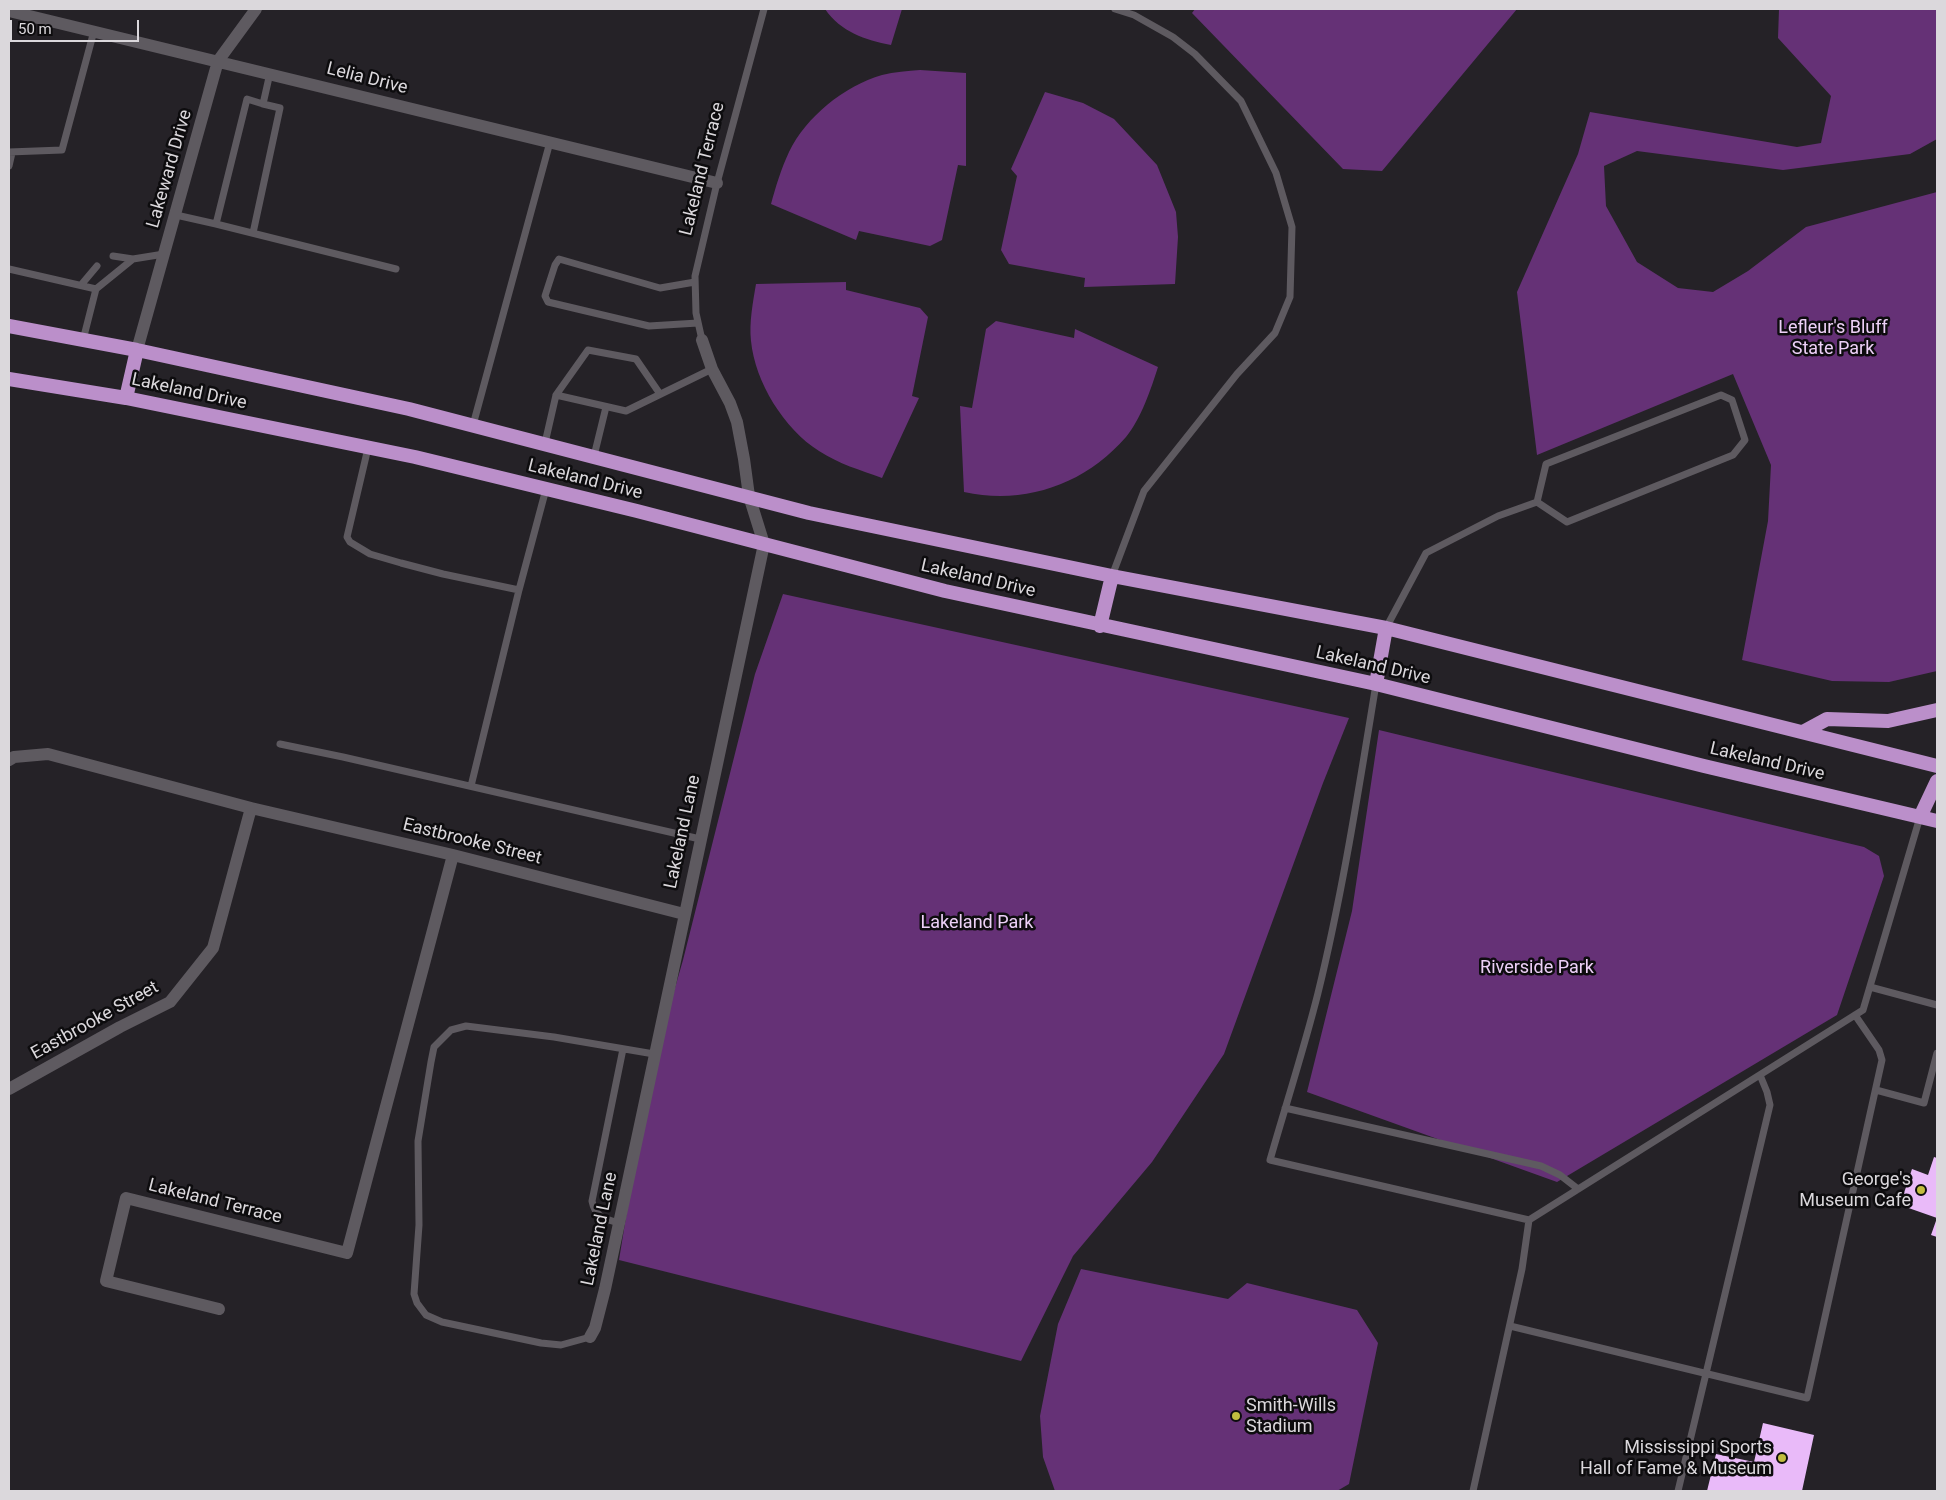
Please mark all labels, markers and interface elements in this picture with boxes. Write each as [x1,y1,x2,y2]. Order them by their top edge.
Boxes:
scale bar [12,10,141,42]
text: 50 m [18,20,52,38]
street label: Lelia Drive [324,59,410,99]
street label: Lakeland Terrace [676,100,730,238]
street label: Lakeward Drive [143,107,197,231]
park label: Lefleur's Bluff State Park [1778,317,1888,359]
street label: Lakeland Drive [129,369,249,415]
street label: Lakeland Drive [526,455,644,505]
street label: Lakeland Drive [919,555,1037,603]
street label: Lakeland Drive [1314,642,1432,690]
street label: Lakeland Drive [1708,738,1826,786]
street label: Lakeland Lane [660,773,706,891]
street label: Eastbrooke Street [400,814,544,870]
park label: Lakeland Park [921,912,1033,934]
park label: Riverside Park [1480,957,1594,979]
street label: Eastbrooke Street [28,977,162,1065]
place label: George's Museum Cafe [1799,1169,1911,1212]
street label: Lakeland Lane [577,1170,623,1288]
street label: Lakeland Terrace [146,1175,284,1229]
marker: George's Museum Cafe [1915,1184,1927,1196]
place label: Smith-Wills Stadium [1246,1395,1336,1438]
marker: Smith-Wills Stadium [1230,1410,1242,1422]
place label: Mississippi Sports Hall of Fame & Museum [1580,1437,1772,1480]
marker: Mississippi Sports Hall of Fame & Museum [1776,1452,1788,1464]

